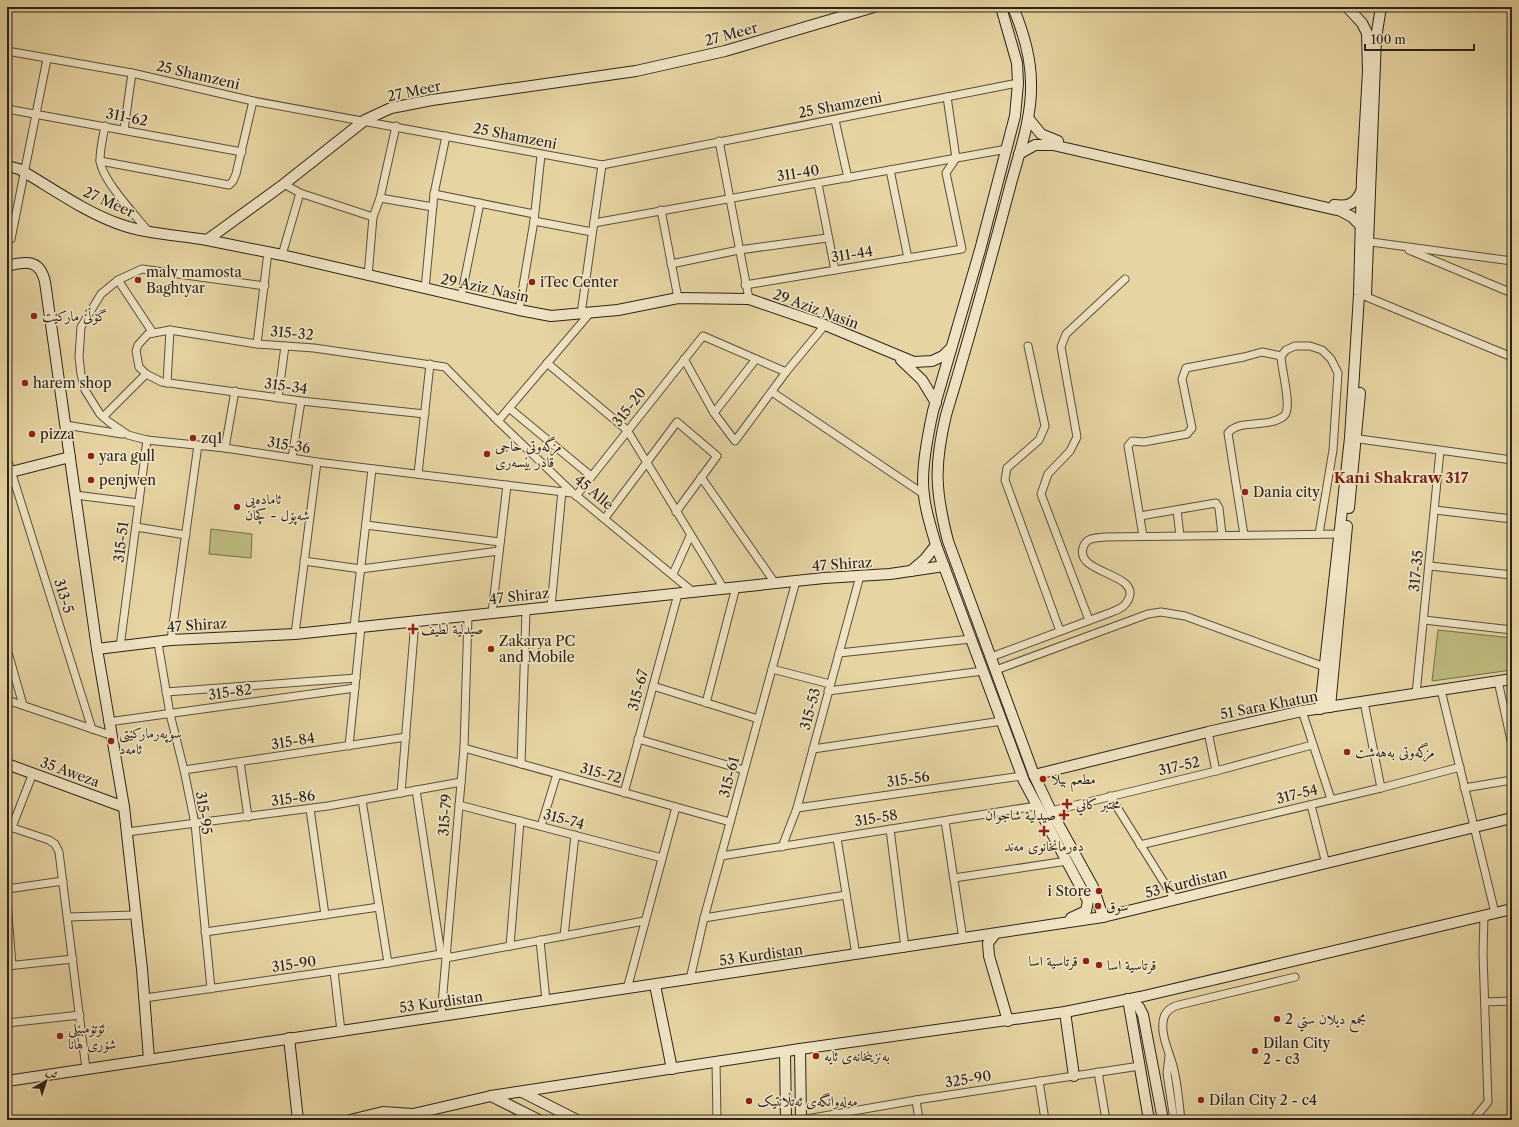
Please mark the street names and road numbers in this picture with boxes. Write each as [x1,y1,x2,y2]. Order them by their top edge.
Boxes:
street label: 27 Meer [703,18,760,50]
street label: 25 Shamzeni [155,57,241,93]
street label: 27 Meer [386,77,442,105]
street label: 25 Shamzeni [797,88,883,122]
street label: 311-62 [105,104,149,130]
street label: 25 Shamzeni [472,119,558,153]
street label: 311-40 [775,161,821,185]
street label: 27 Meer [81,183,137,221]
street label: 311-44 [830,242,874,266]
street label: 29 Aziz Nasin [439,270,531,306]
street label: 29 Aziz Nasin [771,285,862,333]
street label: 315-32 [270,322,314,344]
street label: 315-34 [263,374,309,398]
street label: 315-20 [608,384,650,430]
street label: 315-36 [266,433,312,457]
street label: 45 Alle [571,471,617,514]
street label: 315-51 [110,520,132,563]
street label: 317-35 [1405,549,1427,593]
street label: 47 Shiraz [811,553,873,575]
street label: 313-5 [50,576,78,616]
street label: 47 Shiraz [488,584,550,608]
street label: 47 Shiraz [166,614,228,636]
street label: 315-67 [624,667,652,713]
street label: 315-82 [207,680,253,704]
street label: 315-53 [796,686,824,732]
street label: 51 Sara Khatun [1219,687,1320,723]
street label: 315-84 [270,729,316,753]
street label: 317-52 [1156,752,1202,780]
street label: 35 Aweza [38,753,103,791]
street label: 315-61 [715,754,743,799]
street label: 315-72 [578,759,624,787]
street label: 315-56 [885,767,931,791]
street label: 317-54 [1274,780,1320,808]
street label: 315-86 [270,786,316,810]
street label: 315-95 [192,790,216,836]
street label: 315-79 [434,793,456,837]
street label: 315-74 [541,805,587,833]
street label: 315-58 [853,806,899,830]
street label: 53 Kurdistan [1143,864,1229,902]
street label: 53 Kurdistan [718,940,804,970]
street label: 315-90 [271,952,317,976]
street label: 53 Kurdistan [398,987,484,1017]
street label: 325-90 [943,1066,993,1092]

